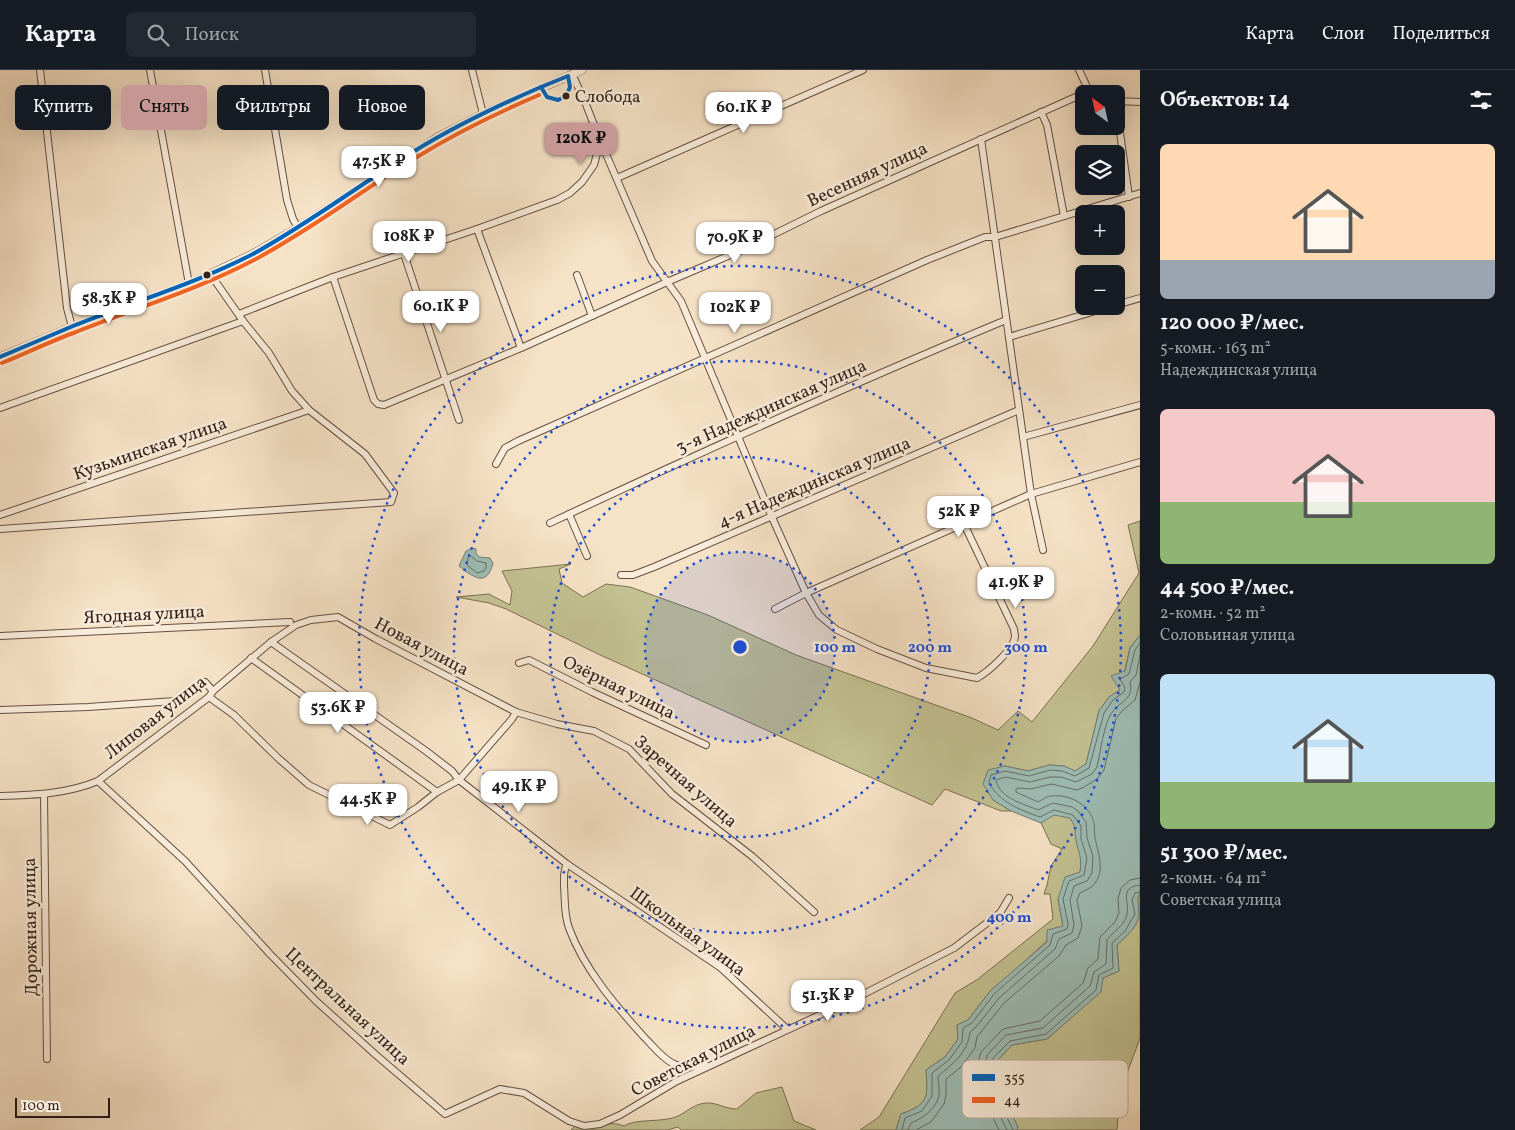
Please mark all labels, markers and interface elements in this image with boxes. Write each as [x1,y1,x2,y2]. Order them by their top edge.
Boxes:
search box [126,12,476,57]
text: Карта [25,18,96,52]
icon: search [144,21,172,49]
text: Поиск [184,22,239,48]
text: Карта [1246,22,1294,47]
text: Слои [1322,22,1364,47]
text: Поделиться [1392,22,1490,47]
chip: Купить [15,85,111,130]
chip: Снять [121,85,207,130]
chip: Фильтры [217,85,329,130]
chip: Новое [339,85,425,130]
north arrow [1075,85,1125,135]
map controls [1075,85,1125,315]
place label: Слобода [575,86,641,109]
text: Объектов: 14 [1160,86,1290,115]
icon: filters [1467,86,1495,114]
marker: Слобода [561,91,571,101]
pin: 60.1K ₽ [698,92,790,134]
text: 60.1K ₽ [716,97,772,119]
pin: 120K ₽ [540,122,622,165]
text: 120K ₽ [556,128,606,150]
street label: Весенняя улица [803,137,932,214]
button: layers [1075,145,1125,195]
pin: 47.5K ₽ [333,146,425,188]
text: 47.5K ₽ [352,151,406,173]
icon: home [1283,176,1373,266]
button: + [1075,205,1125,255]
pin: 108K ₽ [368,220,450,263]
pin: 70.9K ₽ [689,222,781,264]
text: 108K ₽ [384,226,434,248]
text: 70.9K ₽ [707,227,763,249]
button: − [1075,265,1125,315]
unlabelled marker [202,270,212,280]
pin: 58.3K ₽ [63,282,155,325]
text: 58.3K ₽ [82,288,136,310]
pin: 60.1K ₽ [395,290,487,333]
pin: 102K ₽ [694,292,776,334]
text: 60.1K ₽ [413,296,469,318]
text: 102K ₽ [710,297,760,319]
text: 120 000 ₽/мес. [1160,309,1304,338]
text: 5-комн. · 163 m² [1160,338,1271,360]
street label: 3-я Надеждинская улица [672,354,871,461]
text: Надеждинская улица [1160,360,1317,382]
street label: Кузьминская улица [70,411,231,487]
street label: 4-я Надеждинская улица [714,431,915,535]
icon: home [1283,441,1373,531]
pin: 52K ₽ [924,496,994,538]
text: 52K ₽ [938,501,980,523]
pin: 41.9K ₽ [970,566,1062,609]
text: 41.9K ₽ [988,572,1044,594]
text: 44 500 ₽/мес. [1160,574,1294,603]
street label: Ягодная улица [83,600,205,631]
text: 2-комн. · 52 m² [1160,603,1265,625]
street label: Новая улица [370,612,473,683]
text: Соловьиная улица [1160,625,1295,647]
centre of rings [731,638,749,656]
text: 100 m [814,638,857,659]
text: 200 m [908,638,952,659]
text: 300 m [1004,638,1048,659]
street label: Озёрная улица [558,650,679,726]
street label: Липовая улица [99,670,212,766]
pin: 53.6K ₽ [292,692,384,734]
text: 53.6K ₽ [311,697,365,719]
icon: home [1283,706,1373,796]
street label: Заречная улица [628,730,742,834]
pin: 49.1K ₽ [473,770,565,813]
text: 49.1K ₽ [492,776,546,798]
pin: 44.5K ₽ [322,784,414,826]
text: 44.5K ₽ [339,789,397,811]
text: 51 300 ₽/мес. [1160,839,1288,868]
street label: Дорожная улица [18,857,45,997]
text: 2-комн. · 64 m² [1160,868,1266,890]
street label: Школьная улица [624,882,750,983]
text: Советская улица [1160,890,1282,912]
text: 400 m [987,908,1032,929]
street label: Центральная улица [279,942,415,1072]
pin: 51.3K ₽ [782,980,874,1022]
text: 51.3K ₽ [802,985,854,1007]
street label: Советская улица [627,1019,760,1104]
legend [962,1060,1128,1118]
text: 355 [1004,1069,1025,1088]
text: 44 [1004,1092,1021,1111]
scale bar [15,1095,110,1118]
text: 100 m [22,1097,60,1116]

